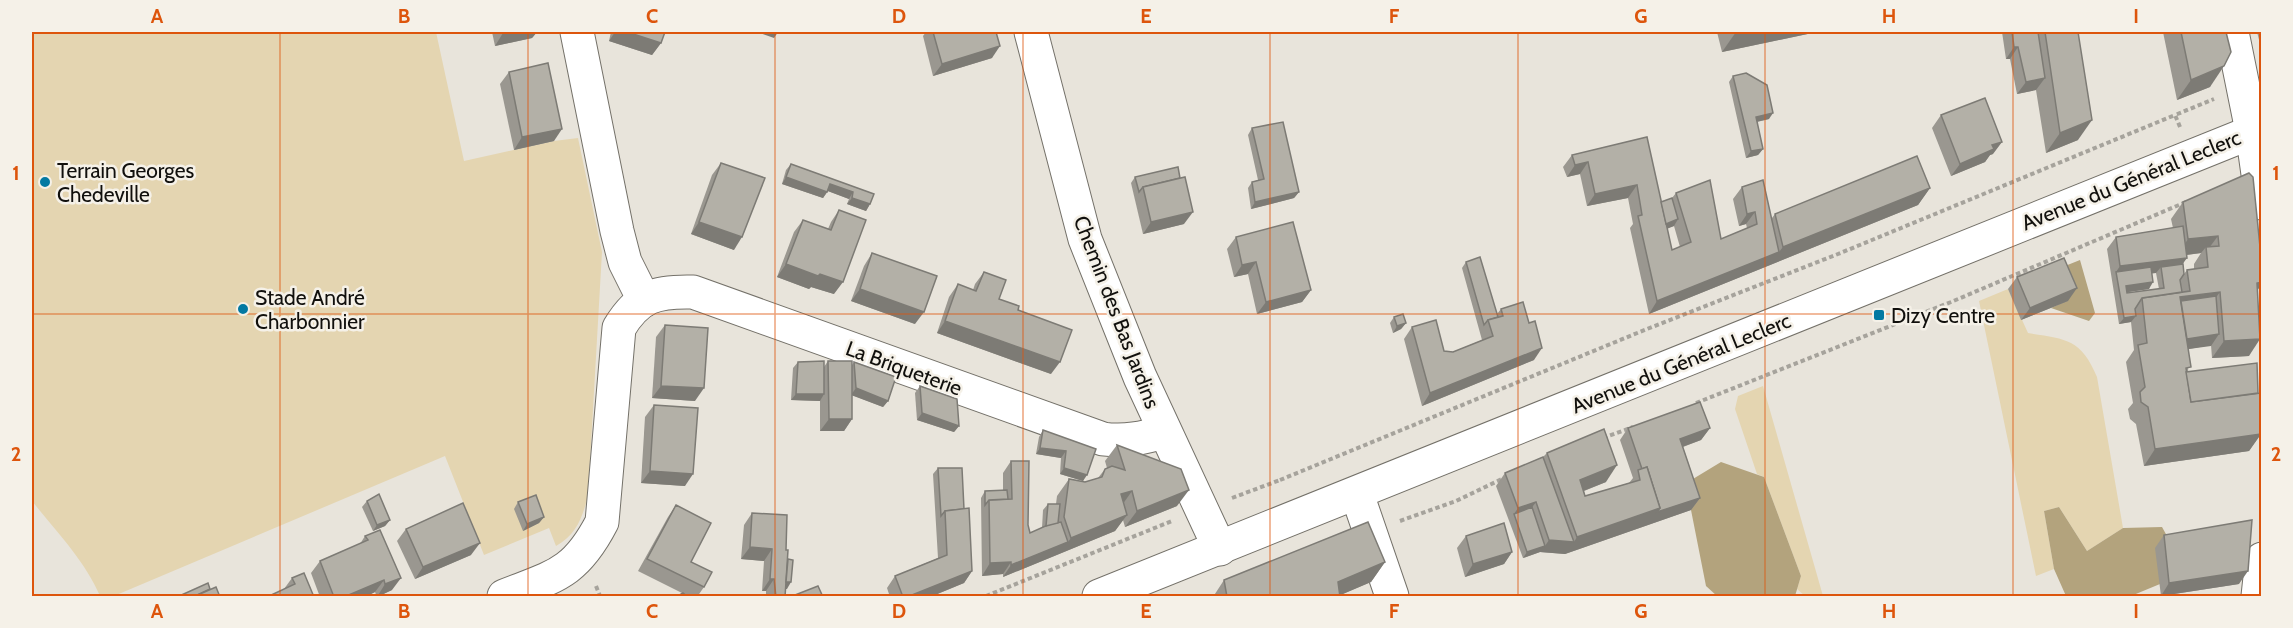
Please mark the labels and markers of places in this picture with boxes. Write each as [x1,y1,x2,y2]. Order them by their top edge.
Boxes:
place label: Terrain Georges Chedeville [57,158,194,207]
marker: Terrain Georges Chedeville [38,175,52,189]
place label: Stade André Charbonnier [255,285,365,334]
marker: Stade André Charbonnier [236,302,250,316]
place label: Dizy Centre [1891,303,1995,328]
marker: Dizy Centre [1872,308,1886,322]

